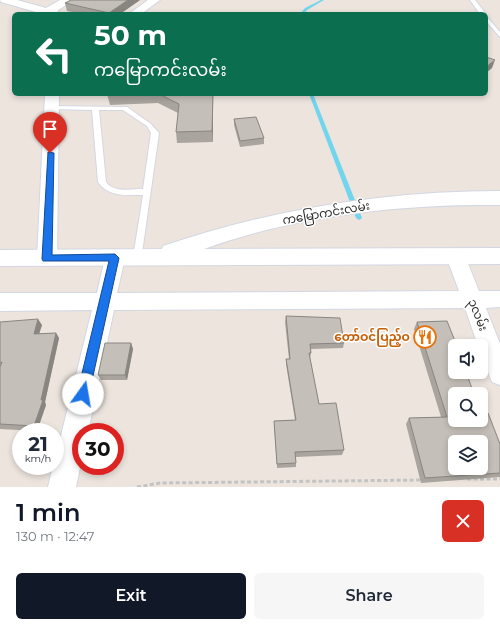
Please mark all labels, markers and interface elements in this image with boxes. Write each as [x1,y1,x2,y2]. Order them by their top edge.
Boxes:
text: 50 m [94,18,167,52]
icon: left [28,28,80,80]
text: ကမြောကင်းလမ်း [94,59,227,81]
pin [33,112,67,153]
icon: arrive [39,118,61,140]
street label: ကမြောကင်းလမ်း [281,196,371,231]
street label: ၃လမ်း [463,296,492,334]
restaurant icon: တော်ဝင်ပြည့်ဝ [412,324,438,350]
place label: တော်ဝင်ပြည့်ဝ [334,327,410,347]
map controls [448,339,488,475]
button: sound [448,339,488,379]
position arrow [62,373,104,415]
button: search [448,387,488,427]
speed limit sign: 30 [72,423,124,475]
text: 21 [28,432,48,456]
button: layers [448,435,488,475]
text: km/h [25,452,51,465]
text: 1 min [16,498,80,527]
button: close [442,500,484,542]
text: 130 m · 12:47 [16,528,94,544]
button: Exit [16,573,246,619]
button: Share [254,573,484,619]

